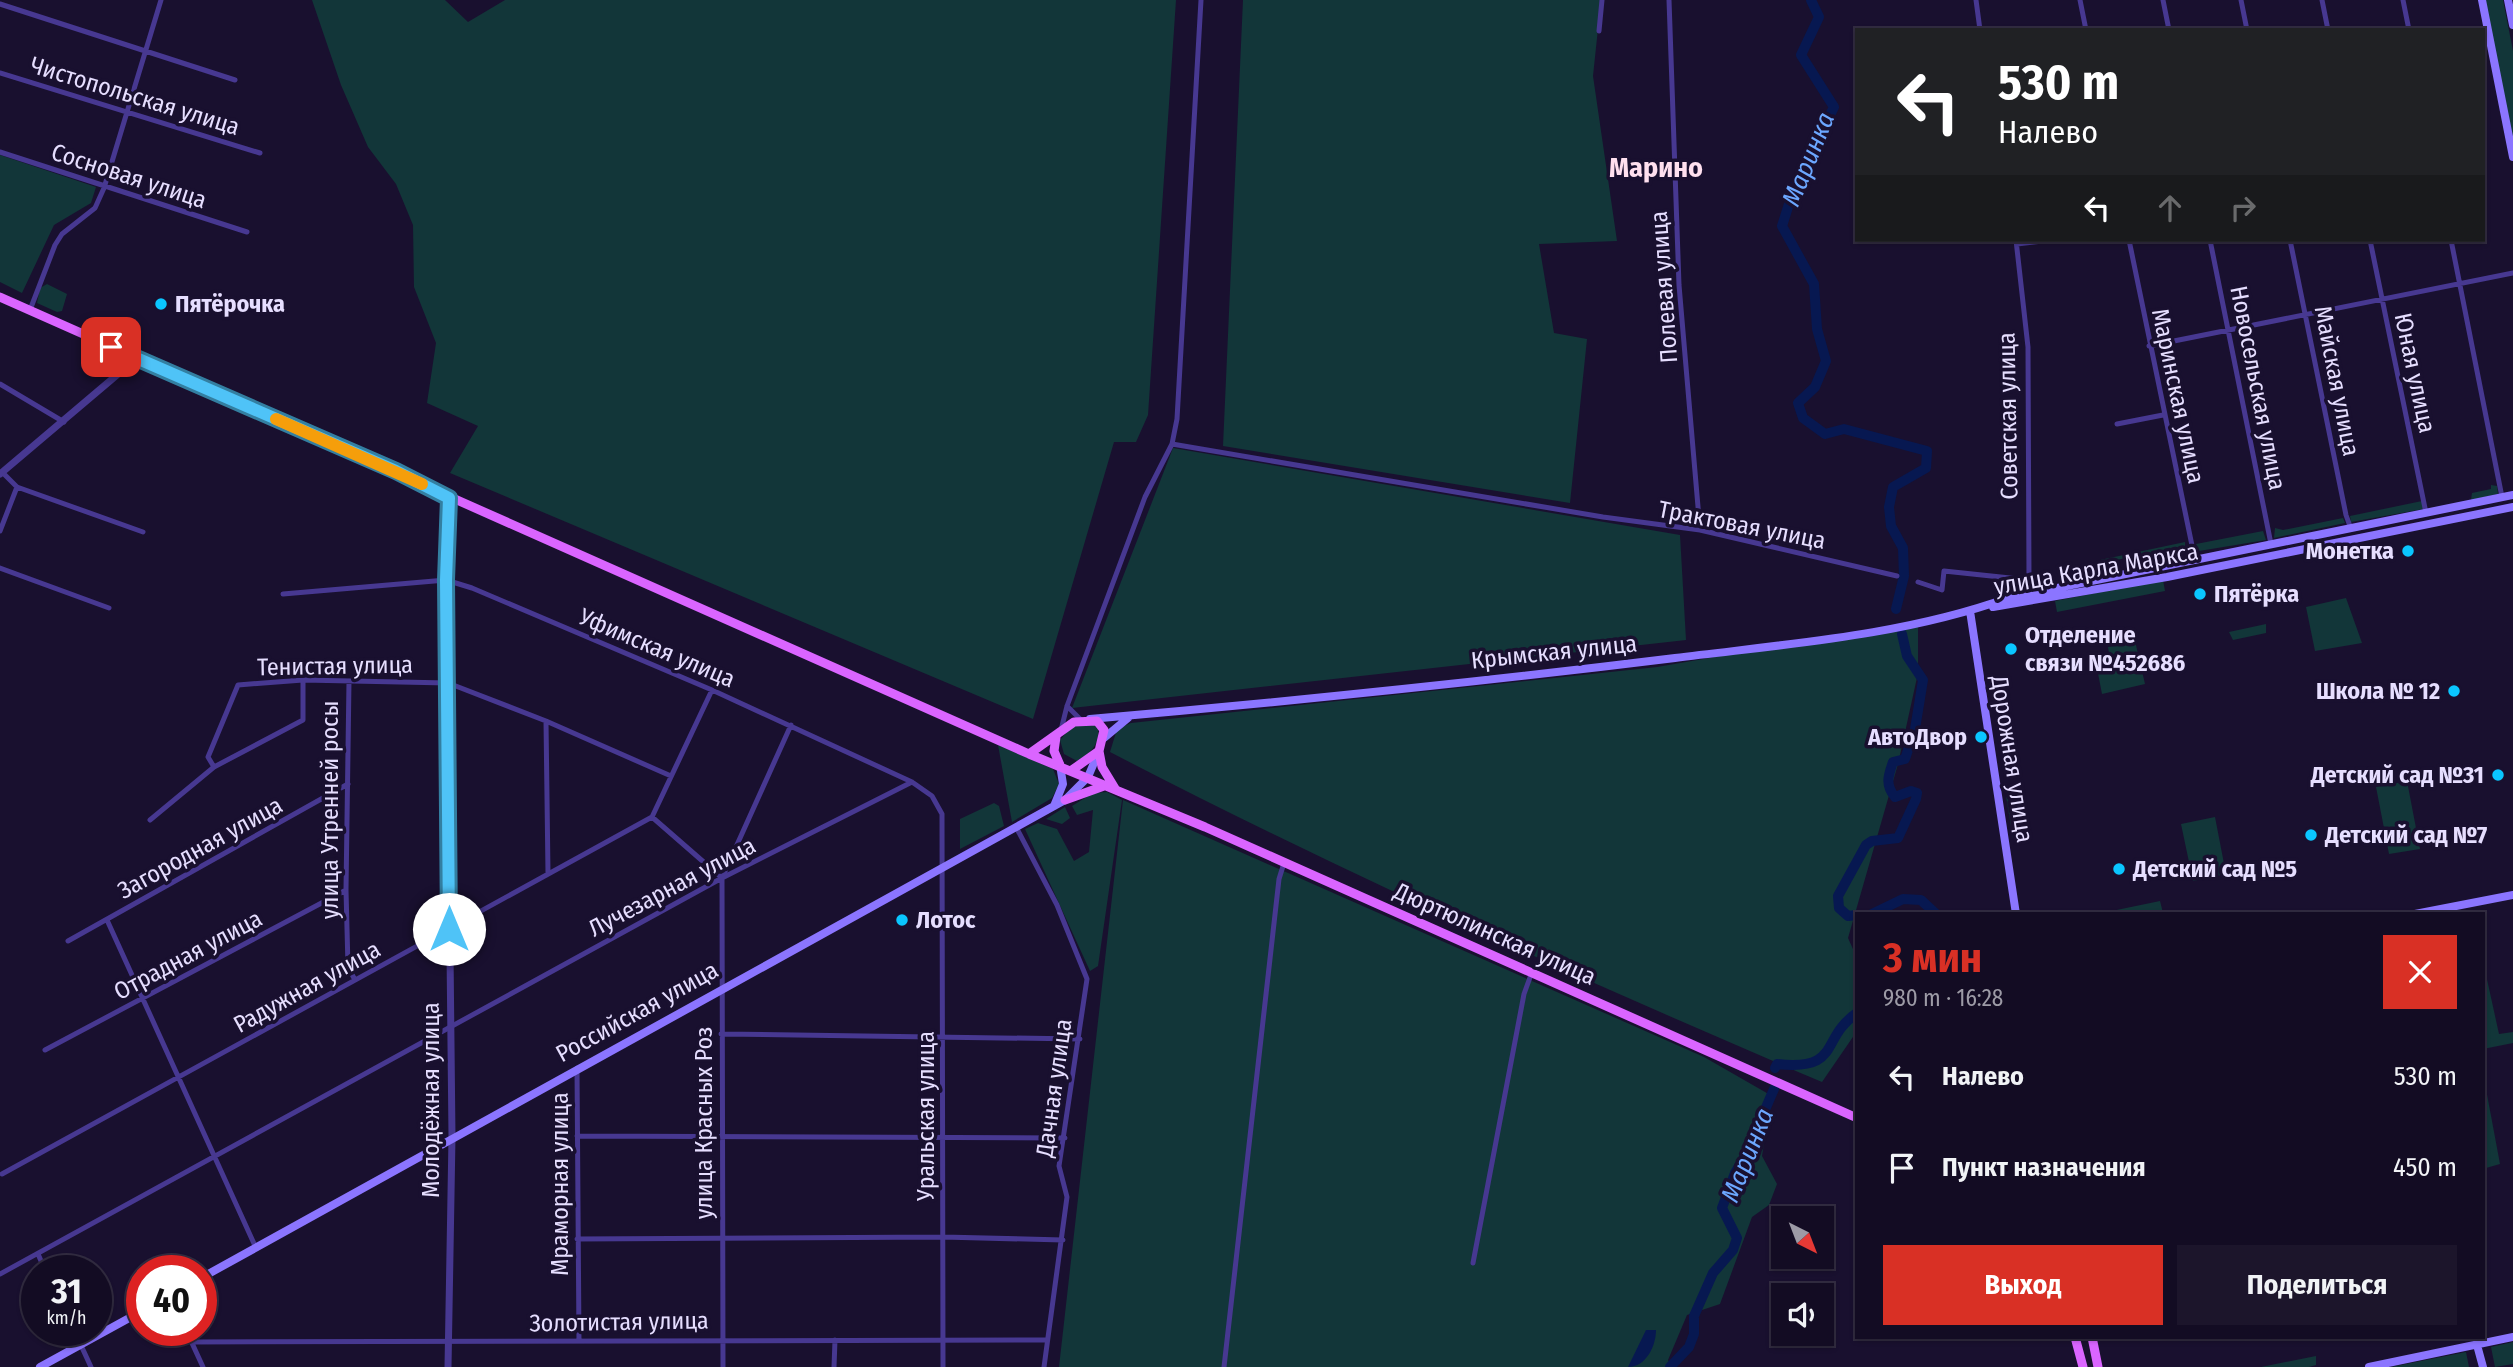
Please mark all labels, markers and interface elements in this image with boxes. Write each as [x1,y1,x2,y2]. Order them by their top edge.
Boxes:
street label: Чистопольская улица [27,51,243,141]
text: 530 m [1998,53,2119,112]
icon: left [1883,56,1974,147]
water label: Маринка [1776,108,1841,211]
text: Налево [1998,113,2098,151]
street label: Сосновая улица [48,138,210,214]
district label: Марино [1609,151,1703,184]
icon: left [2078,189,2116,227]
icon: ahead [2151,189,2189,227]
icon: right [2224,189,2262,227]
street label: Полевая улица [1645,210,1683,364]
street label: Новосельская улица [2224,284,2292,492]
place label: Пятёрочка [175,290,285,318]
marker: Пятёрочка [153,296,169,312]
street label: Майская улица [2309,304,2365,458]
street label: Маринская улица [2146,306,2210,486]
street label: Юная улица [2389,311,2441,435]
pin [81,317,141,377]
icon: arrive [92,328,130,366]
street label: Советская улица [1993,332,2023,500]
street label: Трактовая улица [1656,495,1828,555]
street label: улица Карла Маркса [1992,537,2200,601]
place label: Монетка [2306,537,2394,565]
marker: Монетка [2400,543,2416,559]
place label: Пятёрка [2214,580,2299,608]
marker: Пятёрка [2192,586,2208,602]
street label: Уфимская улица [574,602,739,693]
place label: Отделение связи №452686 [2025,621,2185,677]
street label: Крымская улица [1470,629,1638,675]
marker: Отделение связи №452686 [2003,641,2019,657]
street label: Тенистая улица [257,651,413,681]
street label: Дорожная улица [1985,672,2039,845]
place label: Школа № 12 [2316,677,2440,705]
marker: Школа № 12 [2446,683,2462,699]
street label: улица Утренней росы [316,701,344,919]
place label: АвтоДвор [1867,723,1967,751]
marker: АвтоДвор [1973,729,1989,745]
place label: Детский сад №31 [2310,761,2484,789]
marker: Детский сад №31 [2490,767,2506,783]
street label: Загородная улица [113,791,287,905]
place label: Детский сад №7 [2324,821,2487,849]
marker: Детский сад №7 [2303,827,2319,843]
street label: Лучезарная улица [584,831,760,943]
place label: Детский сад №5 [2132,855,2297,883]
marker: Детский сад №5 [2111,861,2127,877]
street label: Дюртюлинская улица [1389,877,1600,991]
position arrow [412,892,486,966]
street label: Отрадная улица [109,904,267,1006]
place label: Лотос [916,906,976,934]
marker: Лотос [894,912,910,928]
text: 3 мин [1883,933,1982,983]
street label: Радужная улица [229,935,385,1039]
button: close [2383,935,2457,1009]
street label: Российская улица [551,956,723,1068]
text: 980 m · 16:28 [1883,984,2003,1012]
street label: Молодёжная улица [417,1002,445,1198]
street label: Дачная улица [1030,1017,1078,1160]
street label: улица Красных Роз [690,1027,718,1219]
street label: Уральская улица [912,1031,940,1202]
icon: left [1883,1058,1921,1096]
text: Налево [1942,1061,2024,1092]
text: 530 m [2394,1061,2457,1092]
street label: Мраморная улица [546,1092,574,1276]
water label: Маринка [1715,1104,1780,1207]
icon: arrive [1883,1149,1921,1187]
text: Пункт назначения [1942,1152,2146,1183]
text: 450 m [2393,1152,2457,1183]
north arrow [1771,1206,1834,1269]
map controls [1771,1206,1834,1346]
button: Выход [1883,1245,2163,1325]
button: Поделиться [2177,1245,2457,1325]
speed limit sign: 40 [126,1255,217,1346]
text: 31 [51,1270,82,1312]
button: sound [1771,1283,1834,1346]
street label: Золотистая улица [529,1306,709,1338]
text: km/h [46,1307,87,1329]

